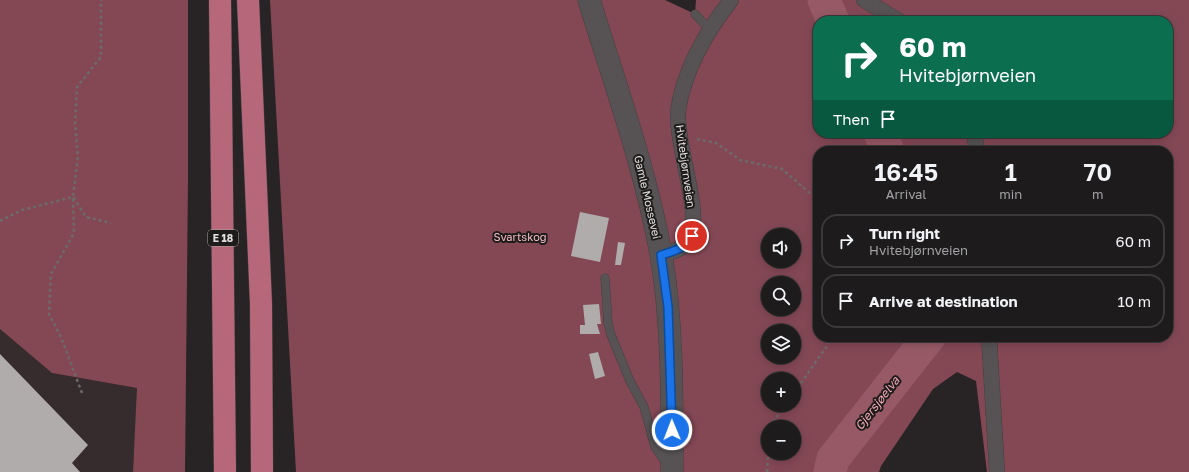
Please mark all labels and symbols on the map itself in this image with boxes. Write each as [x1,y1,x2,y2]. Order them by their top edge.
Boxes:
street label: Hvitebjørnveien [674,124,698,208]
street label: Gamle Mossevei [632,154,664,240]
pin [675,219,709,253]
road number: E 18 [208,230,238,246]
park label: Svartskog [493,230,547,243]
water label: Gjersjøelva [851,372,903,433]
position arrow [651,409,693,451]

